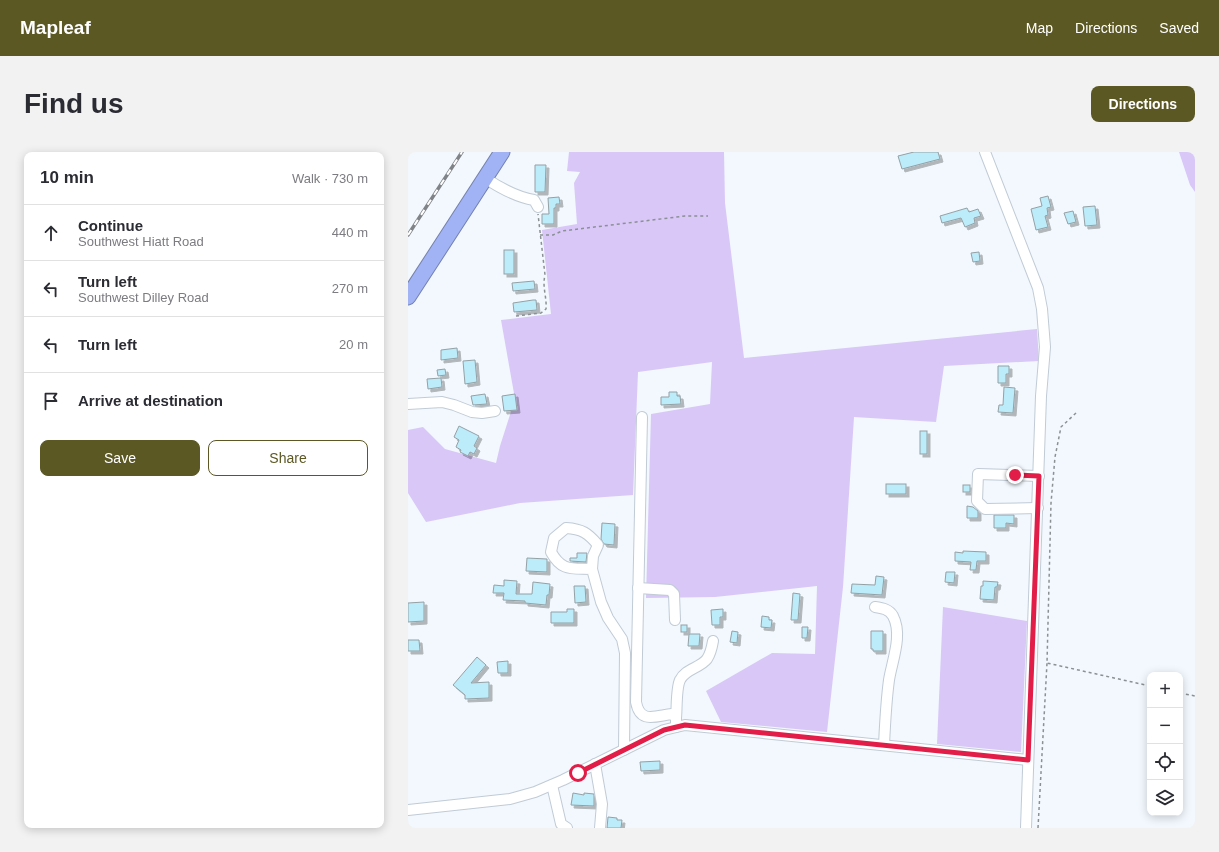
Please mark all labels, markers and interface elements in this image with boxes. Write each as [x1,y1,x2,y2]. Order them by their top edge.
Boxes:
text: Mapleaf [20,17,91,38]
text: Map [1026,20,1053,36]
text: Directions [1075,20,1137,36]
text: Saved [1159,20,1199,36]
button: Directions [1091,86,1195,122]
text: Find us [24,88,124,119]
text: 10 min [40,168,94,187]
text: Walk · 730 m [292,171,368,186]
text: Continue [78,217,143,234]
icon: ahead [40,222,62,244]
text: 440 m [332,225,368,240]
text: Southwest Hiatt Road [78,234,204,249]
text: Turn left [78,273,137,290]
icon: left [40,278,62,300]
text: 270 m [332,281,368,296]
text: Southwest Dilley Road [78,290,209,305]
icon: left [40,334,62,356]
text: Turn left [78,336,137,353]
text: 20 m [339,337,368,352]
icon: arrive [40,390,62,412]
text: Arrive at destination [78,392,223,409]
button: Save [40,440,200,476]
button: Share [208,440,368,476]
route end [1006,466,1024,484]
map controls [1147,672,1183,816]
button: + [1147,672,1183,708]
button: − [1147,708,1183,744]
button: locate [1147,744,1183,780]
route start [569,764,587,782]
button: layers [1147,780,1183,816]

